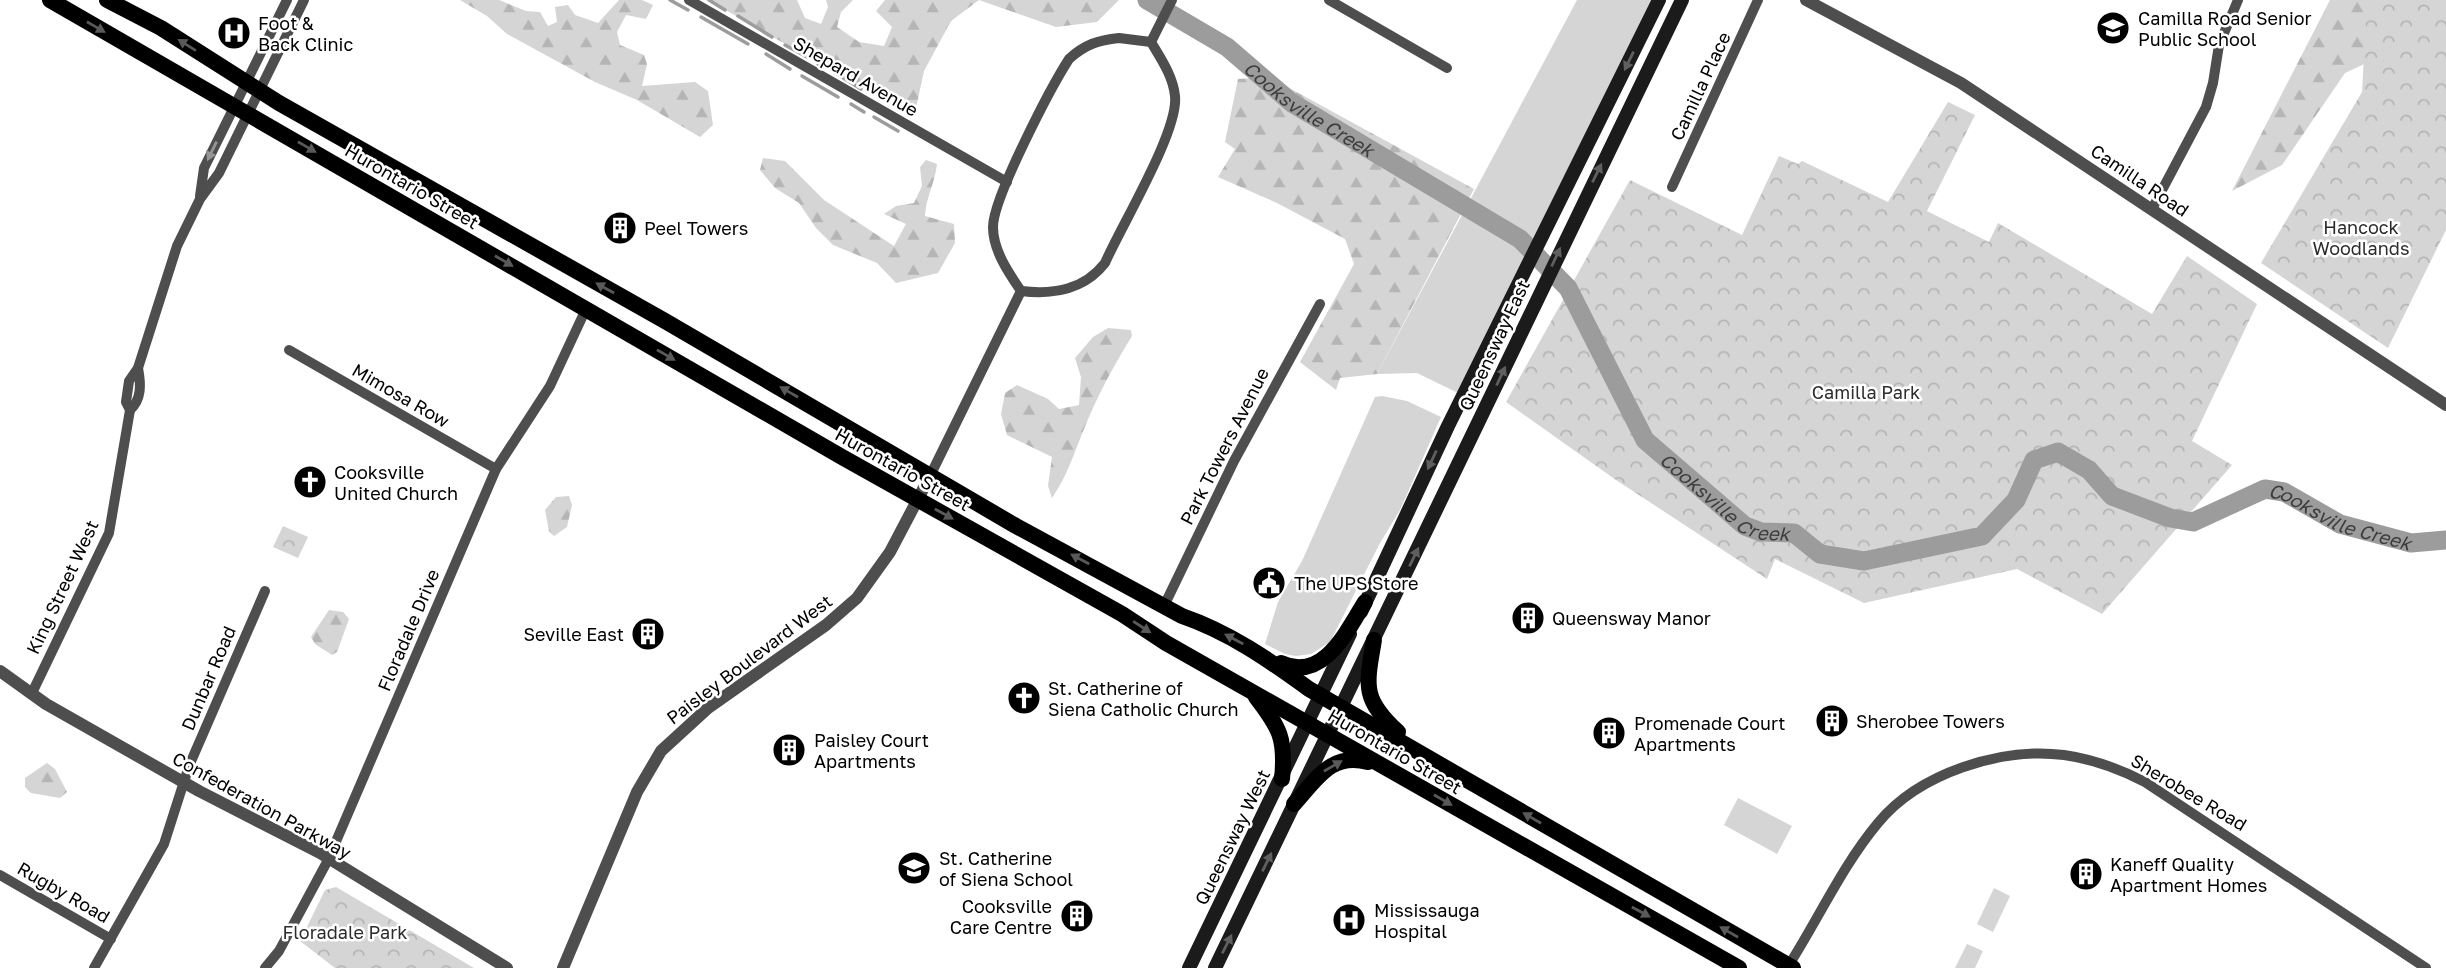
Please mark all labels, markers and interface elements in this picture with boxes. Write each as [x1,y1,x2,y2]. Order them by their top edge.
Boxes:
place label: Camilla Road Senior Public School [2138,7,2312,50]
school or university icon: Camilla Road Senior Public School [2094,9,2132,47]
place label: Foot & Back Clinic [258,12,353,55]
hospital icon: Foot & Back Clinic [215,14,253,52]
one-way arrow [87,21,106,33]
street label: Camilla Place [1665,28,1735,144]
street label: Shepard Avenue [790,31,922,121]
one-way arrow [177,39,197,52]
one-way arrow [1623,51,1634,71]
water label: Cooksville Creek [1240,56,1381,162]
street label: Hurontario Street [341,139,483,233]
street label: Camilla Road [2087,139,2193,221]
one-way arrow [207,141,218,161]
one-way arrow [298,141,317,154]
one-way arrow [1591,163,1603,183]
building icon: Peel Towers [601,209,639,247]
park label: Hancock Woodlands [2313,216,2409,259]
place label: Peel Towers [644,217,748,239]
one-way arrow [1550,247,1562,267]
one-way arrow [495,255,514,268]
street label: Queensway East [1454,276,1534,414]
one-way arrow [596,282,615,294]
one-way arrow [657,349,676,361]
street label: Mimosa Row [349,358,454,432]
street label: Park Towers Avenue [1175,364,1273,528]
one-way arrow [1495,366,1507,386]
park label: Camilla Park [1812,381,1920,403]
one-way arrow [779,386,798,398]
street label: Hurontario Street [832,423,974,515]
water label: Cooksville Creek [1656,447,1792,544]
one-way arrow [1426,450,1438,470]
place label: Cooksville United Church [334,461,458,504]
church icon: Cooksville United Church [291,463,329,501]
water label: Cooksville Creek [2267,478,2416,555]
one-way arrow [934,509,954,520]
street label: King Street West [21,516,103,658]
one-way arrow [1408,547,1420,567]
one-way arrow [1070,553,1089,565]
public building icon: The UPS Store [1250,564,1288,602]
street label: Floradale Drive [372,566,444,694]
place label: The UPS Store [1294,572,1419,594]
street label: Paisley Boulevard West [662,590,836,728]
building icon: Queensway Manor [1509,599,1547,637]
place label: Queensway Manor [1552,607,1711,629]
building icon: Seville East [629,615,667,653]
one-way arrow [1132,620,1151,633]
street label: Dunbar Road [176,622,240,734]
place label: Seville East [524,623,624,645]
one-way arrow [1224,633,1243,645]
place label: St. Catherine of Siena Catholic Church [1048,677,1239,720]
church icon: St. Catherine of Siena Catholic Church [1005,679,1043,717]
building icon: Sherobee Towers [1813,702,1851,740]
street label: Hurontario Street [1324,704,1466,798]
place label: Sherobee Towers [1856,710,2005,732]
place label: Promenade Court Apartments [1634,712,1786,755]
building icon: Promenade Court Apartments [1590,714,1628,752]
place label: Paisley Court Apartments [814,729,929,772]
building icon: Paisley Court Apartments [770,731,808,769]
street label: Confederation Parkway [169,747,355,863]
street label: Sherobee Road [2127,749,2251,835]
one-way arrow [1323,760,1343,773]
street label: Queensway West [1190,766,1274,908]
one-way arrow [1434,794,1453,806]
one-way arrow [1522,813,1542,825]
place label: St. Catherine of Siena School [939,847,1073,890]
school or university icon: St. Catherine of Siena School [895,849,933,887]
one-way arrow [1262,852,1273,872]
place label: Kaneff Quality Apartment Homes [2110,853,2267,896]
building icon: Kaneff Quality Apartment Homes [2067,855,2105,893]
street label: Rugby Road [14,857,114,927]
place label: Cooksville Care Centre [950,895,1052,938]
building icon: Cooksville Care Centre [1058,897,1096,935]
place label: Mississauga Hospital [1374,899,1480,942]
hospital icon: Mississauga Hospital [1330,901,1368,939]
one-way arrow [1632,906,1651,918]
park label: Floradale Park [283,921,407,943]
one-way arrow [1720,926,1739,938]
one-way arrow [1222,934,1233,954]

